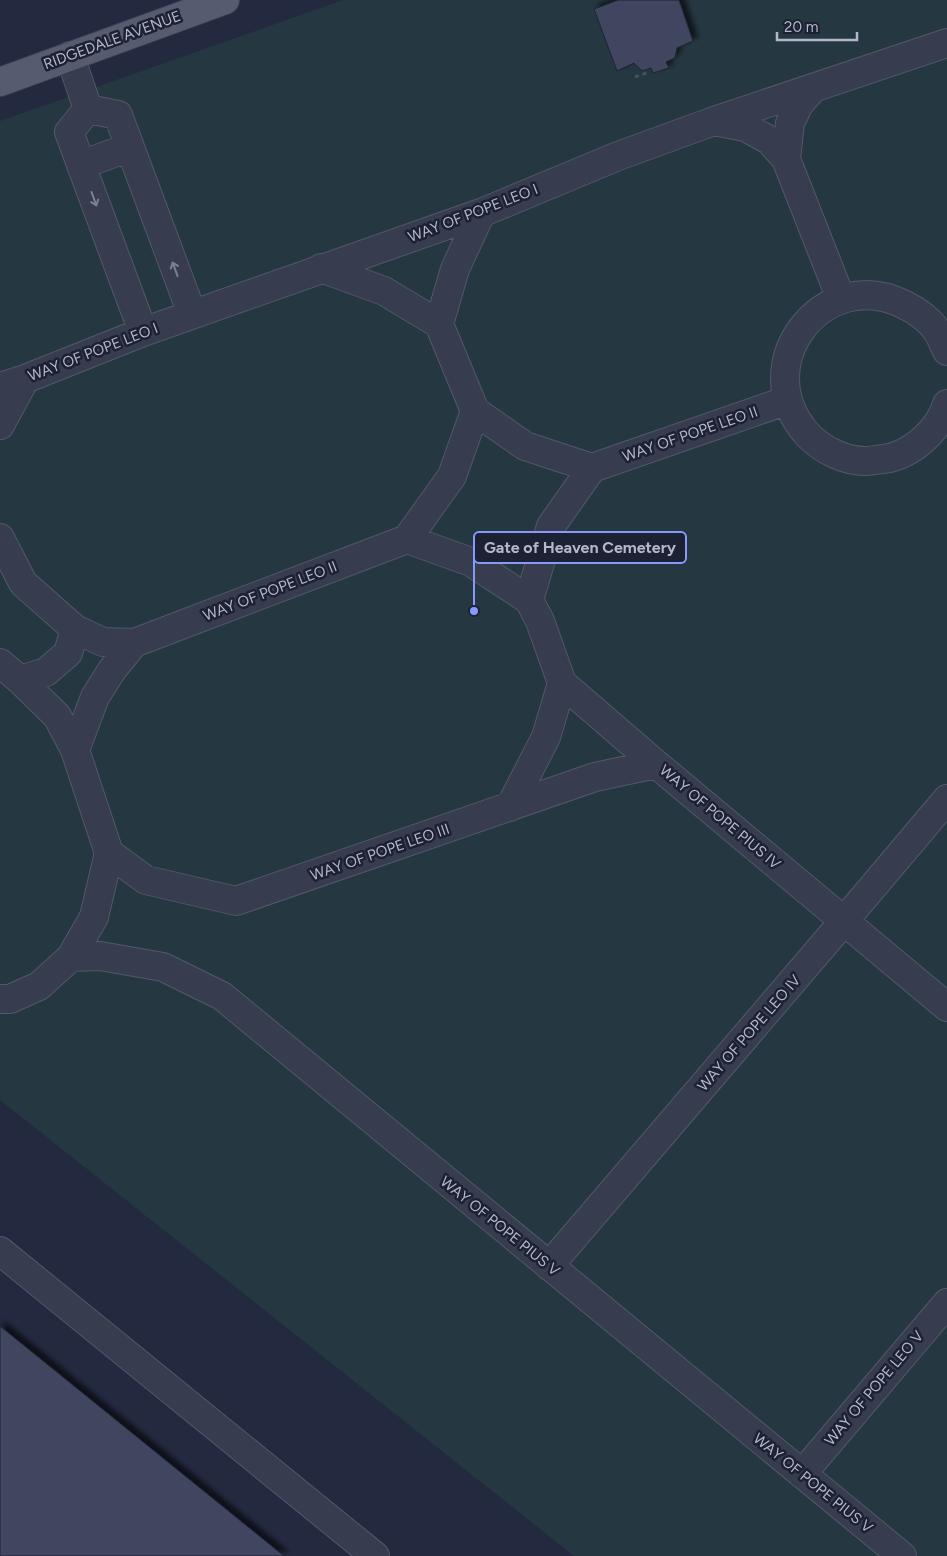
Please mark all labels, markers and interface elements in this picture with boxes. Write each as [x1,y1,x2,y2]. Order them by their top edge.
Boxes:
street label: RIDGEDALE AVENUE [41,7,183,73]
scale bar [777,10,857,42]
text: 20 m [784,18,818,36]
street label: WAY OF POPE LEO I [405,180,541,246]
one-way arrow [90,191,99,206]
one-way arrow [170,262,179,277]
street label: WAY OF POPE LEO I [25,319,161,385]
street label: WAY OF POPE LEO II [620,402,760,466]
callout: Gate of Heaven Cemetery [474,532,686,563]
text: Gate of Heaven Cemetery [484,538,677,557]
street label: WAY OF POPE LEO II [201,557,339,625]
street label: WAY OF POPE PIUS IV [656,761,785,873]
street label: WAY OF POPE LEO III [308,820,452,884]
street label: WAY OF POPE LEO IV [694,971,805,1095]
street label: WAY OF POPE PIUS V [437,1172,564,1280]
street label: WAY OF POPE LEO V [821,1327,928,1449]
street label: WAY OF POPE PIUS V [750,1429,877,1537]

